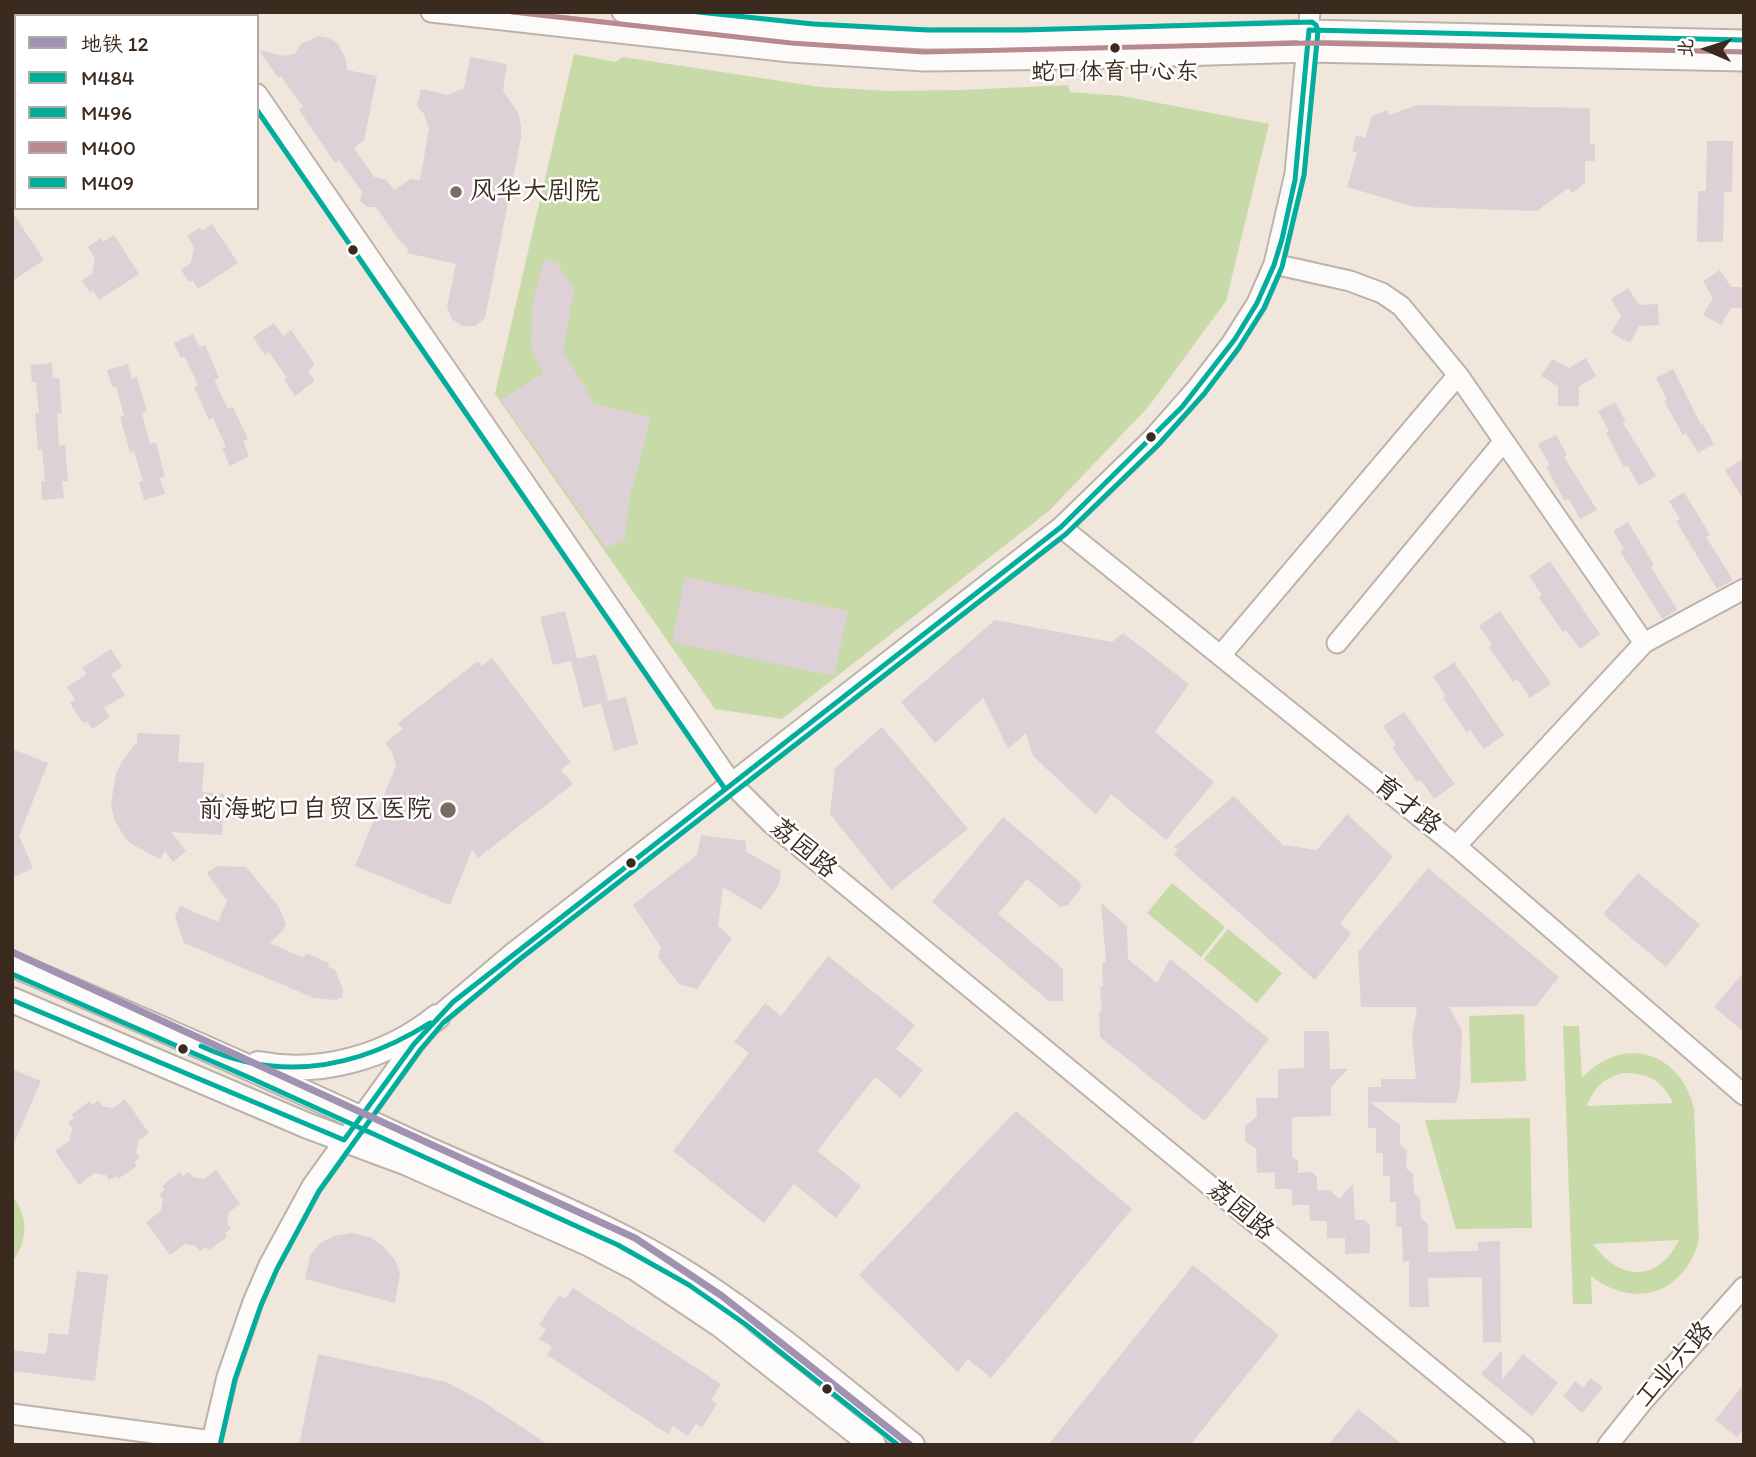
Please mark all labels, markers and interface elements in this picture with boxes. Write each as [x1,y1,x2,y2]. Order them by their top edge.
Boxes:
legend [14,14,259,210]
north arrow [1672,14,1742,84]
text: 地铁 12 [81,31,149,56]
text: 北 [1674,38,1698,58]
marker: 蛇口体育中心东 [1108,41,1122,55]
place label: 蛇口体育中心东 [1031,59,1199,87]
text: M484 [81,65,134,90]
text: M496 [81,100,132,125]
text: M400 [81,135,136,160]
text: M409 [81,170,134,195]
place label: 风华大剧院 [470,176,600,208]
marker: 风华大剧院 [448,184,464,200]
unlabelled marker [346,243,360,257]
unlabelled marker [1144,430,1158,444]
street label: 育才路 [1367,769,1447,843]
place label: 前海蛇口自贸区医院 [198,794,432,826]
marker: 前海蛇口自贸区医院 [438,800,458,820]
street label: 荔园路 [763,812,843,886]
unlabelled marker [624,856,638,870]
unlabelled marker [176,1042,190,1056]
street label: 荔园路 [1200,1174,1280,1248]
street label: 工业六路 [1629,1316,1721,1414]
unlabelled marker [820,1382,834,1396]

